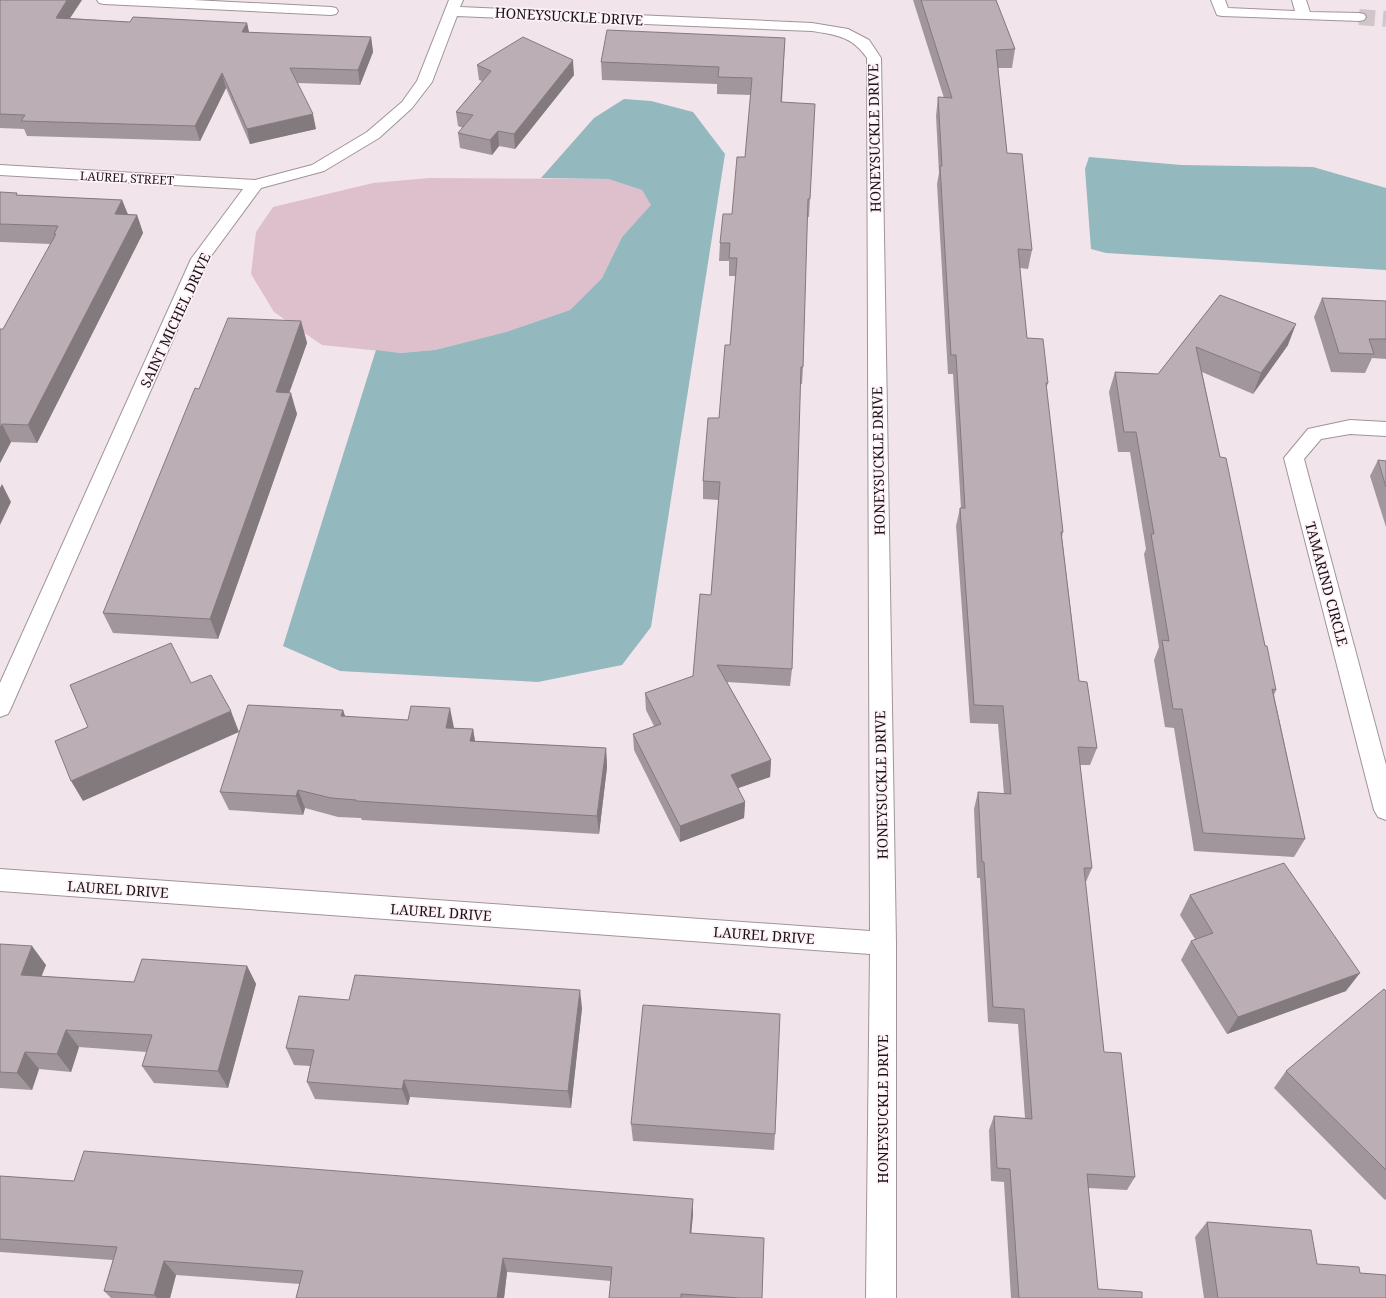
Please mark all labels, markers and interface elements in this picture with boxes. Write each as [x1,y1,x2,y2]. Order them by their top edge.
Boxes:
street label: HONEYSUCKLE DRIVE [494,3,644,29]
street label: HONEYSUCKLE DRIVE [863,63,885,213]
street label: LAUREL STREET [80,167,175,189]
street label: SAINT MICHEL DRIVE [135,249,215,391]
street label: HONEYSUCKLE DRIVE [867,386,889,536]
street label: TAMARIND CIRCLE [1301,520,1353,649]
street label: HONEYSUCKLE DRIVE [870,710,892,860]
street label: LAUREL DRIVE [67,876,169,902]
street label: LAUREL DRIVE [390,899,492,925]
street label: LAUREL DRIVE [713,922,815,948]
street label: HONEYSUCKLE DRIVE [873,1034,892,1183]

